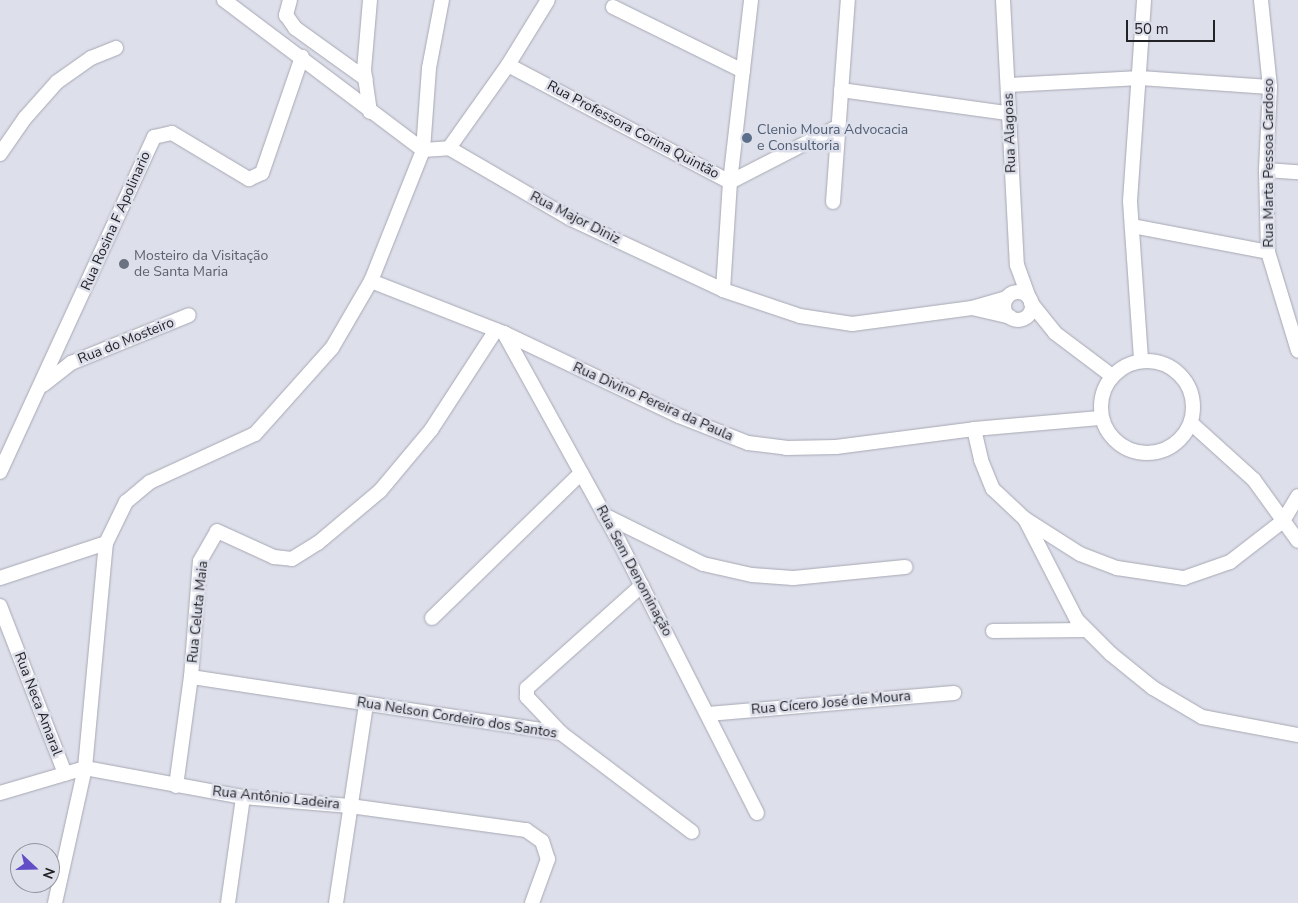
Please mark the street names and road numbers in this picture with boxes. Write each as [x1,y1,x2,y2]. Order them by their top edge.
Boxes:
street label: Rua Professora Corina Quintão [544,77,722,183]
street label: Rua Marta Pessoa Cardoso [1261,78,1277,248]
street label: Rua Alagoas [1000,93,1020,173]
street label: Rua Rosina F Apolinario [78,149,154,293]
street label: Rua Major Diniz [527,188,623,248]
street label: Rua do Mosteiro [75,314,177,368]
street label: Rua Divino Pereira da Paula [570,359,736,445]
street label: Rua Sem Denominação [592,503,676,639]
street label: Rua Celuta Maia [184,560,212,664]
street label: Rua Neca Amaral [11,650,65,758]
street label: Rua Cícero José de Moura [750,688,912,718]
street label: Rua Nelson Cordeiro dos Santos [356,694,558,742]
street label: Rua Antônio Ladeira [212,783,340,813]

